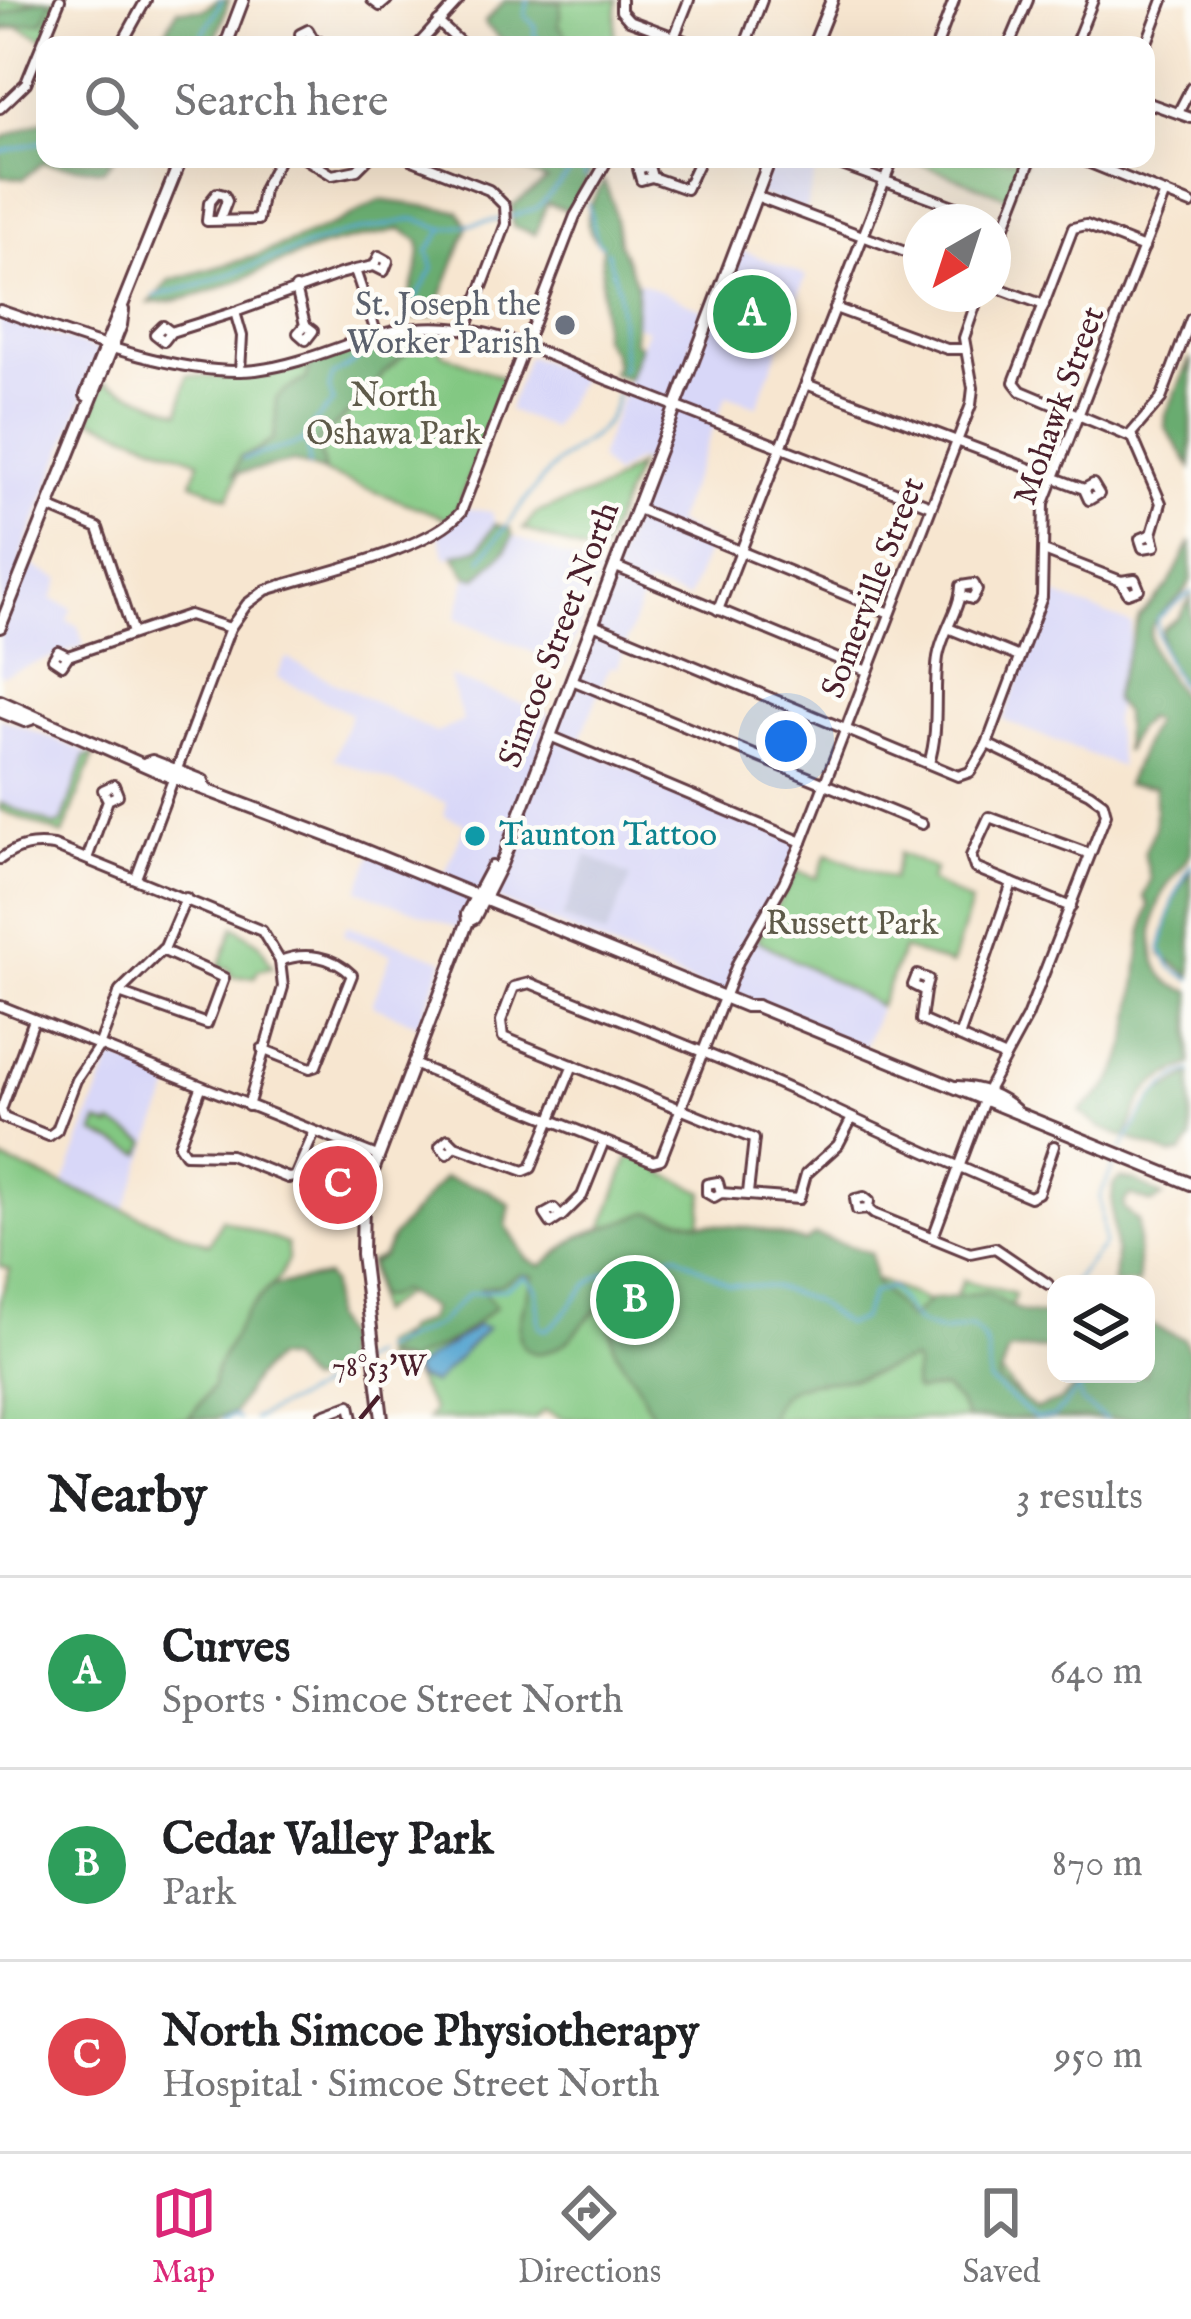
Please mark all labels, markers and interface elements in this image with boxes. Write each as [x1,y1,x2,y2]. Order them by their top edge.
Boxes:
search box [36,36,1155,168]
icon: search [78,69,144,135]
text: Search here [174,74,388,131]
north arrow [903,204,1011,312]
pin: A [713,269,791,359]
place label: St. Joseph the Worker Parish [346,285,541,365]
street label: Mohawk Street [1005,301,1115,511]
marker: St. Joseph the Worker Parish [552,312,578,338]
park label: North Oshawa Park [306,376,482,456]
street label: Somerville Street [813,472,935,704]
street label: Simcoe Street North [490,496,630,774]
your location [756,711,816,771]
place label: Taunton Tattoo [499,815,717,857]
marker: Taunton Tattoo [462,823,488,849]
park label: Russett Park [765,904,939,946]
pin: C [299,1140,377,1230]
pin: B [596,1255,674,1345]
map controls [1047,1275,1155,1383]
button: layers [1047,1275,1155,1383]
text: 78°53'W [332,1349,427,1387]
text: Nearby [48,1465,207,1530]
text: 3 results [1016,1473,1143,1522]
text: Curves [162,1620,290,1677]
text: A [74,1648,100,1697]
text: 640 m [1050,1648,1143,1697]
text: Sports · Simcoe Street North [162,1677,623,1726]
text: Cedar Valley Park [162,1812,493,1869]
text: B [74,1840,100,1889]
text: 870 m [1052,1840,1143,1889]
text: Park [162,1869,236,1918]
text: North Simcoe Physiotherapy [162,2004,699,2061]
text: C [73,2032,101,2081]
text: 950 m [1054,2032,1143,2081]
text: Hospital · Simcoe Street North [162,2061,660,2110]
tab: Map [151,2180,217,2294]
tab: Directions [518,2180,661,2294]
tab: Saved [962,2180,1040,2294]

